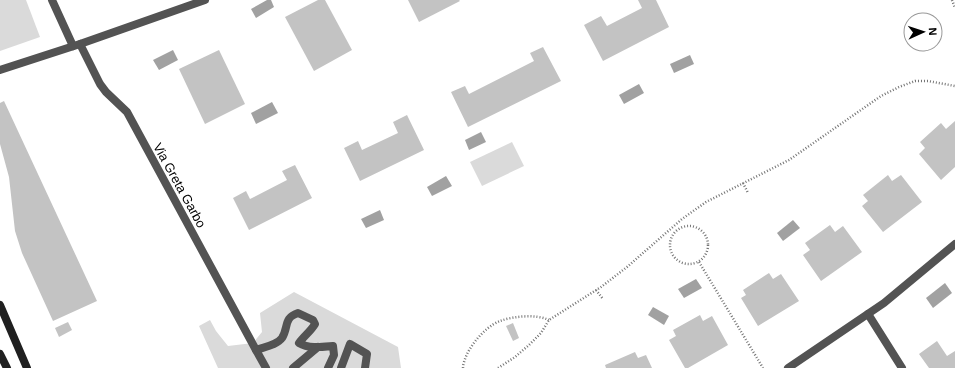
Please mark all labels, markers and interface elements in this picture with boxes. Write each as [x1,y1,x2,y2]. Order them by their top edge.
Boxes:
north arrow [903,12,943,52]
text: N [927,27,939,36]
street label: Via Greta Garbo [150,140,209,230]

